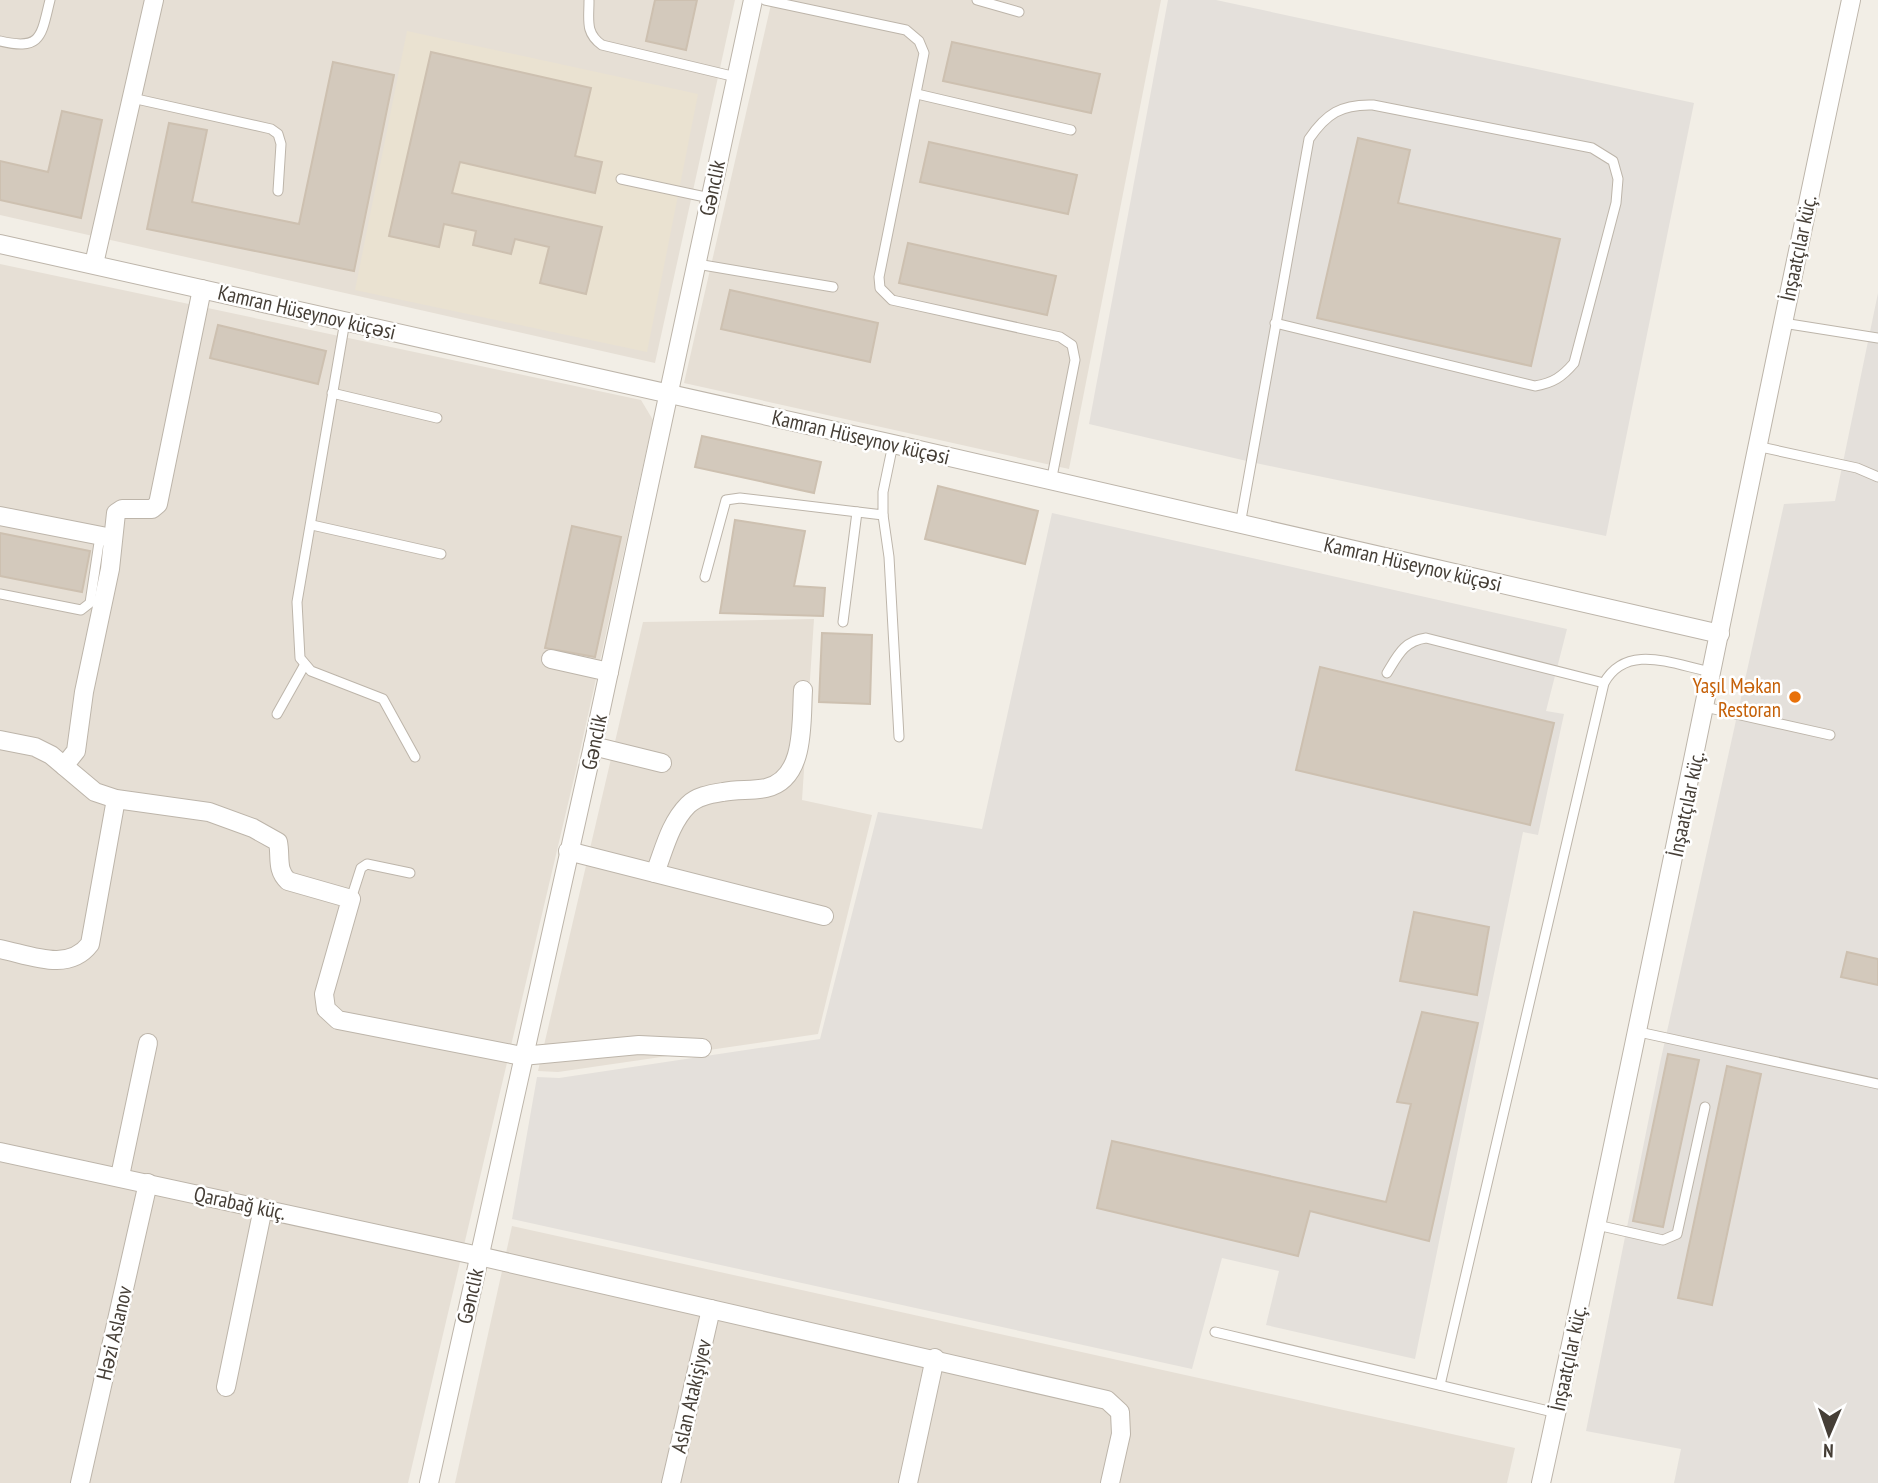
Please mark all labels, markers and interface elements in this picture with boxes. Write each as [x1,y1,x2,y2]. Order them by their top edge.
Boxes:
street label: Gənclik [693,158,731,218]
street label: İnşaatçılar küç. [1774,193,1822,303]
street label: Kamran Hüseynov küçəsi [215,278,399,346]
street label: Kamran Hüseynov küçəsi [769,403,953,471]
street label: Kamran Hüseynov küçəsi [1321,530,1505,598]
place label: Yaşıl Məkan Restoran [1692,672,1781,723]
marker: Yaşıl Məkan Restoran [1787,689,1803,705]
street label: Gənclik [575,712,613,772]
street label: İnşaatçılar küç. [1662,749,1710,859]
street label: Qarabağ küç. [191,1180,289,1226]
street label: Gənclik [451,1266,489,1326]
street label: Həzi Aslanov [90,1283,138,1383]
street label: İnşaatçılar küç. [1544,1303,1592,1413]
street label: Aslan Atakişiyev [665,1336,717,1456]
north arrow [1794,1399,1864,1469]
text: N [1823,1439,1834,1463]

